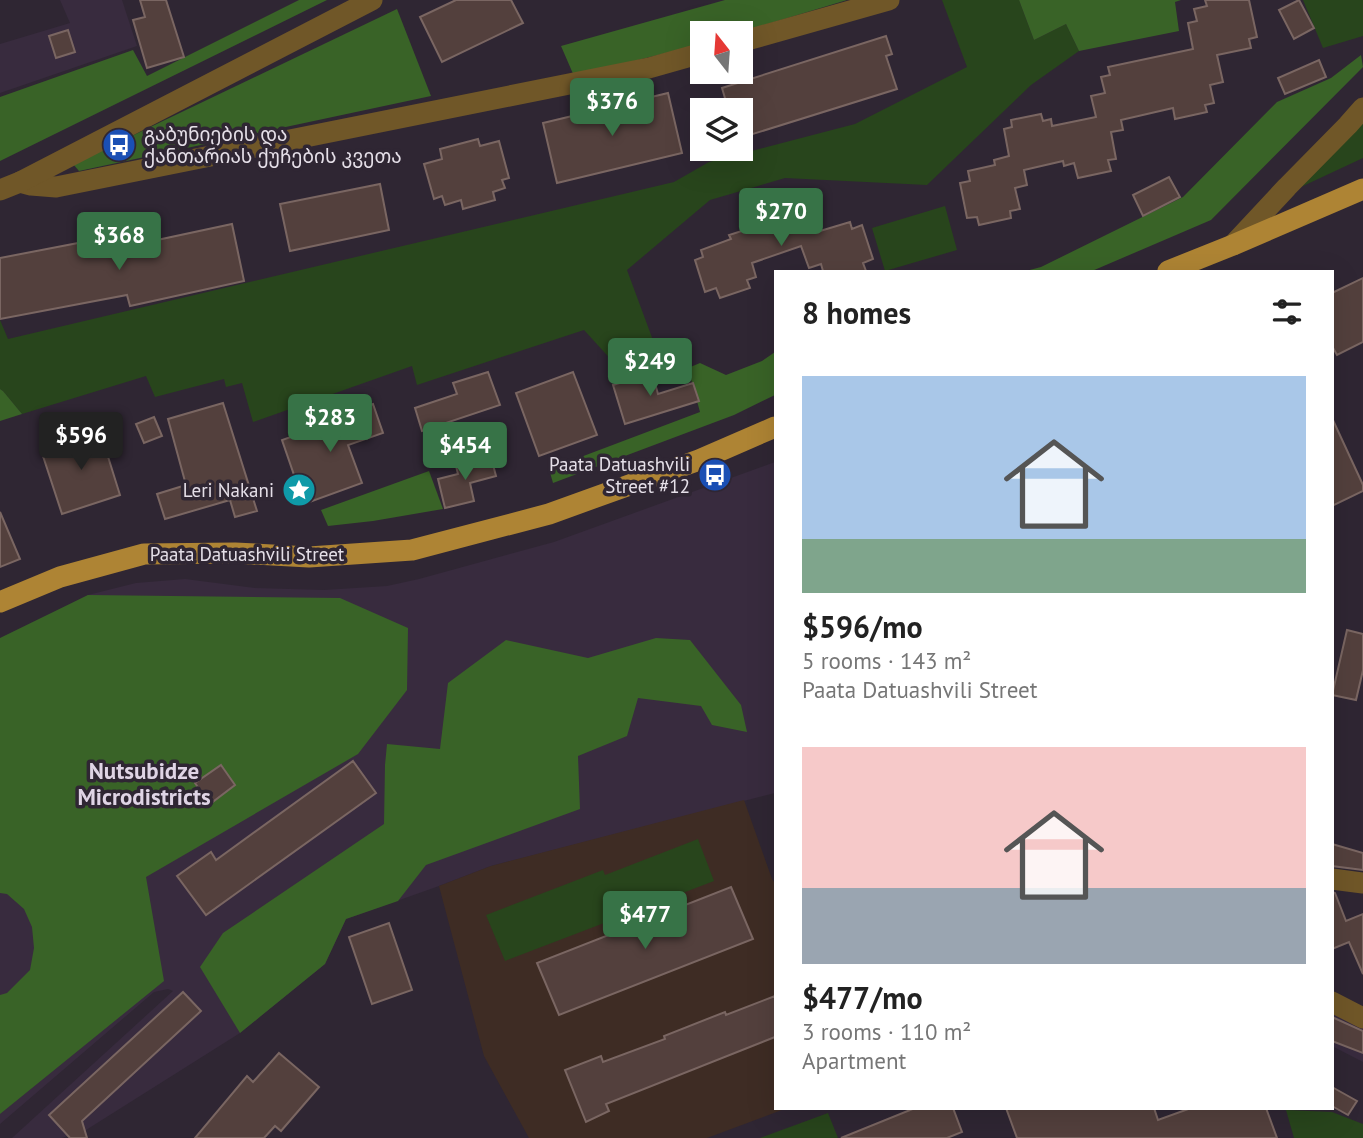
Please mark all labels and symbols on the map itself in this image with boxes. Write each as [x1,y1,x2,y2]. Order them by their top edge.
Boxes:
north arrow [690,21,752,84]
pin: $376 [571,78,653,138]
place label: გაბუნიების და ქანთარიას ქუჩების კვეთა [144,122,402,168]
bus stop icon: გაბუნიების და ქანთარიას ქუჩების კვეთა [100,126,138,164]
pin: $270 [740,188,822,248]
pin: $368 [78,212,160,272]
pin: $249 [609,338,691,398]
pin: $283 [289,394,371,454]
pin: $596 [40,412,122,472]
pin: $454 [424,422,506,482]
place label: Paata Datuashvili Street #12 [549,452,690,498]
bus stop icon: Paata Datuashvili Street #12 [696,456,734,494]
place icon: Leri Nakani [280,471,318,509]
place label: Leri Nakani [183,478,274,502]
street label: Paata Datuashvili Street [150,542,345,566]
district label: Nutsubidze Microdistricts [77,756,211,811]
pin: $477 [604,892,686,951]

